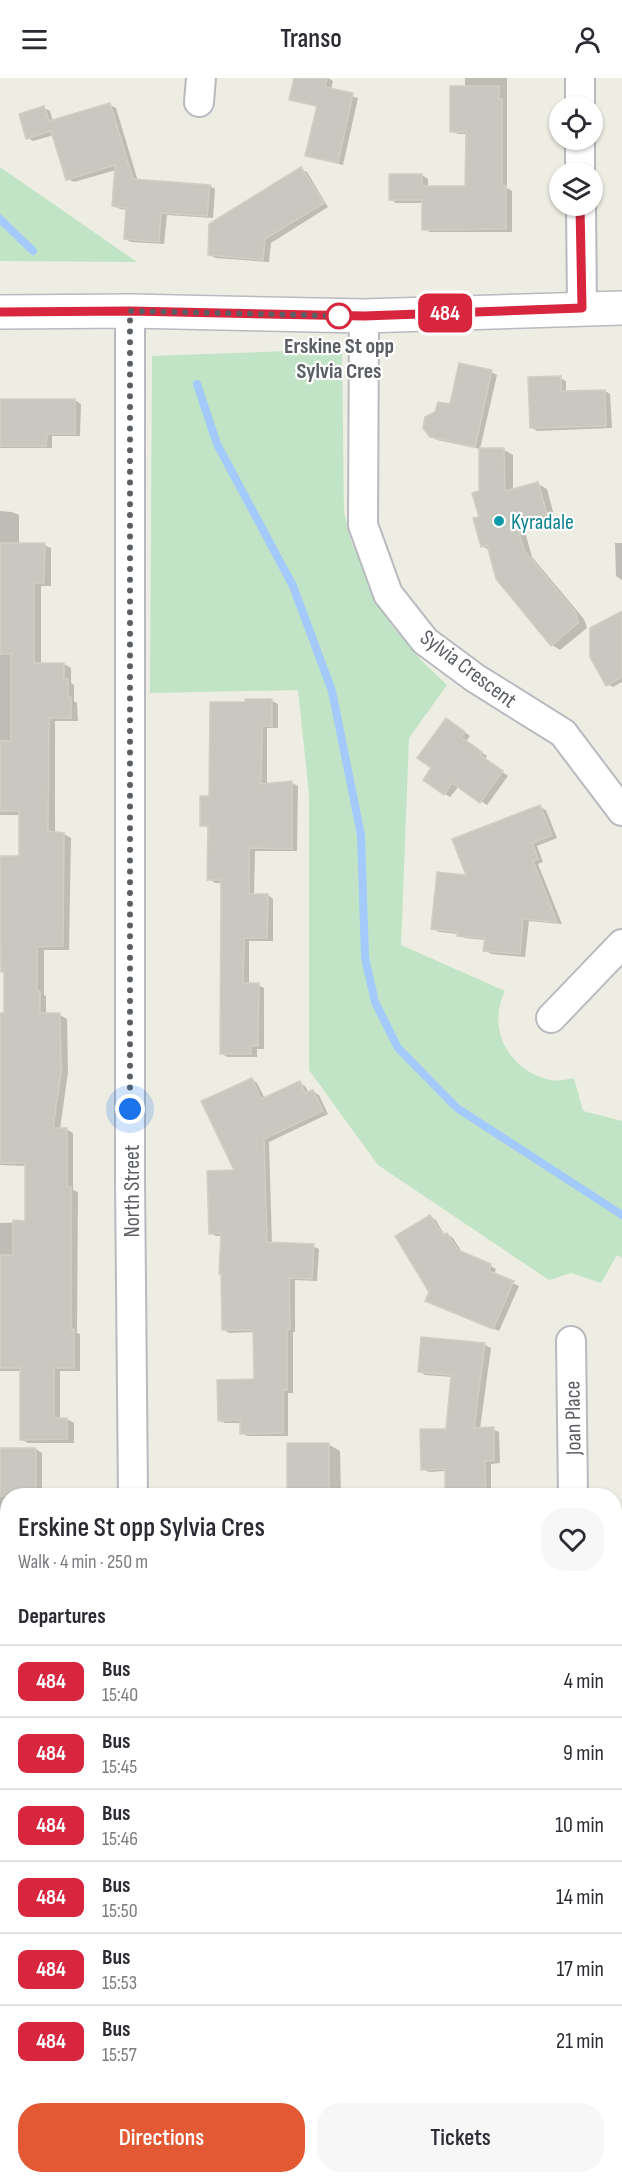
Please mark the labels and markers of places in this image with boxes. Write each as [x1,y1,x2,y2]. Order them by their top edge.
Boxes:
marker: Erskine St opp Sylvia Cres [326,303,352,329]
place label: Erskine St opp Sylvia Cres [284,333,394,385]
place label: Kyradale [511,509,574,536]
marker: Kyradale [492,514,506,528]

